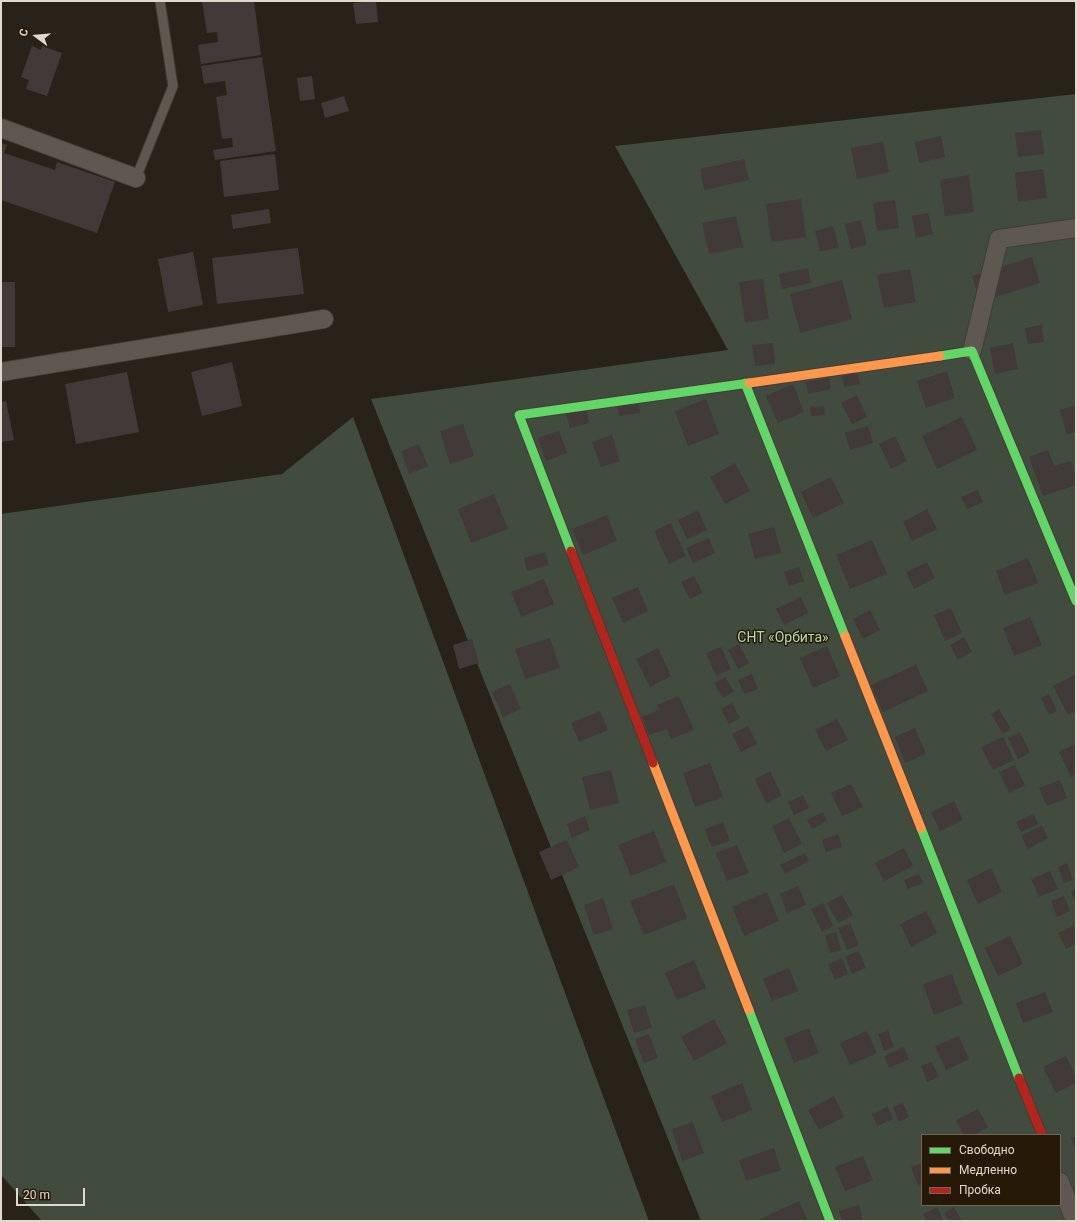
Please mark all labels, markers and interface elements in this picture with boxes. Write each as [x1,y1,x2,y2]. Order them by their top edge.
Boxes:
north arrow [16,16,56,56]
text: С [17,27,31,38]
park label: СНТ «Орбита» [737,630,829,646]
legend [921,1134,1061,1206]
text: Свободно [959,1143,1015,1157]
text: Медленно [959,1163,1017,1177]
scale bar [18,1180,87,1206]
text: Пробка [959,1183,1001,1197]
text: 20 m [23,1188,50,1202]

